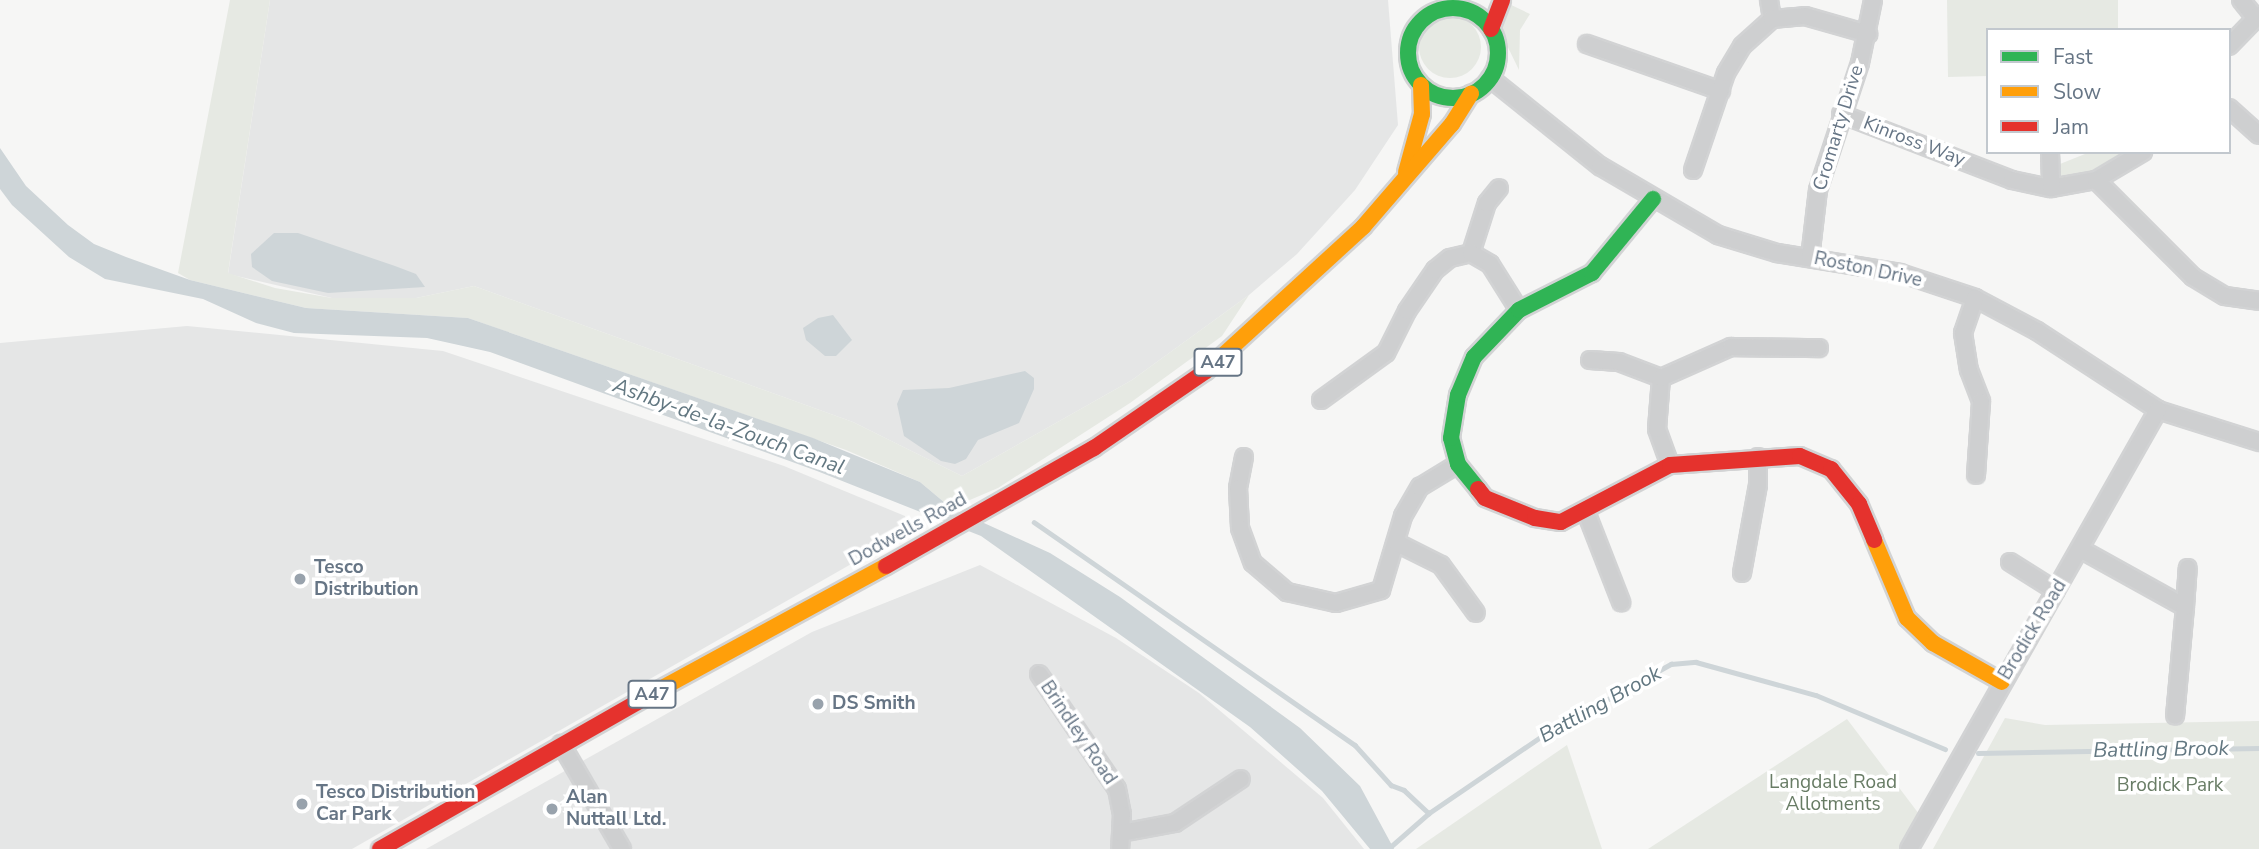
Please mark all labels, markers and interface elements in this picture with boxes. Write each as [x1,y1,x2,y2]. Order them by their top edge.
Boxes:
legend [1986,28,2231,154]
text: Fast [2053,43,2093,71]
street label: Cromarty Drive [1809,62,1869,194]
text: Slow [2053,78,2101,106]
street label: Kinross Way [1860,112,1968,172]
text: Jam [2053,113,2089,141]
street label: Roston Drive [1812,247,1924,293]
road number: A47 [1194,348,1242,376]
water label: Ashby-de-la-Zouch Canal [610,372,848,480]
street label: Dodwells Road [845,488,971,572]
place label: Tesco Distribution [314,557,419,601]
marker: Tesco Distribution [292,571,308,587]
street label: Brodick Road [1994,576,2072,684]
water label: Battling Brook [1534,660,1666,748]
street label: Brindley Road [1035,677,1121,789]
road number: A47 [628,680,676,708]
place label: DS Smith [832,693,916,715]
marker: DS Smith [810,696,826,712]
water label: Battling Brook [2093,735,2229,763]
park label: Langdale Road Allotments [1769,772,1897,816]
park label: Brodick Park [2117,775,2223,797]
place label: Tesco Distribution Car Park [316,782,475,826]
place label: Alan Nuttall Ltd. [566,787,666,831]
marker: Tesco Distribution Car Park [294,796,310,812]
marker: Alan Nuttall Ltd. [544,801,560,817]

